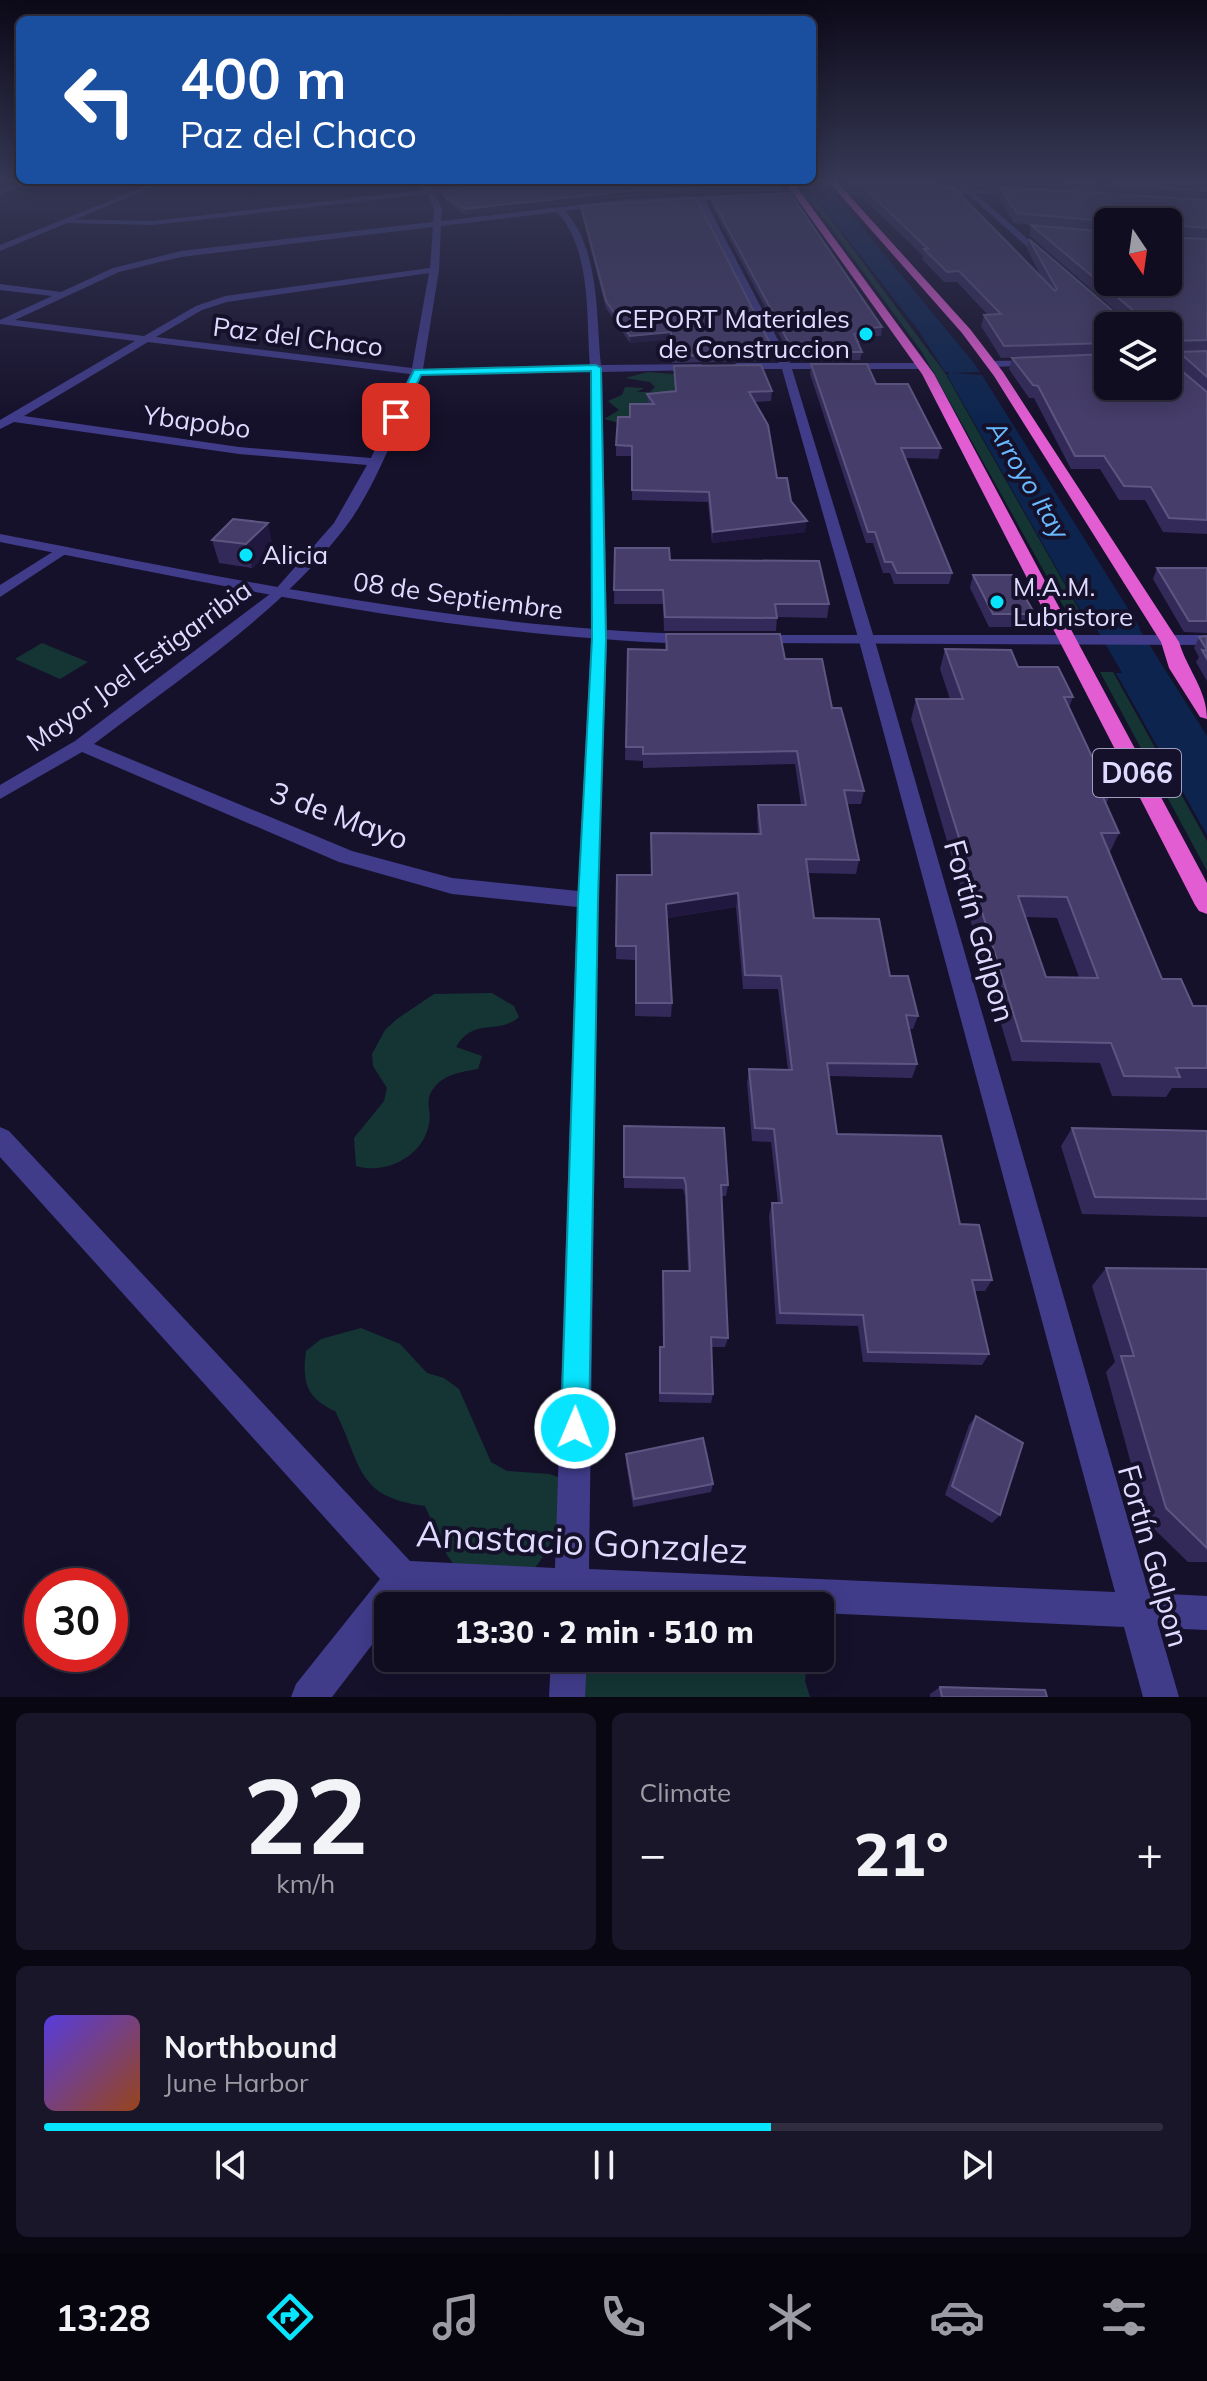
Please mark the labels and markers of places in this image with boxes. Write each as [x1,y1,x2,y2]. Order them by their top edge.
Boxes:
place label: CEPORT Materiales de Construccion [615,302,850,365]
marker: CEPORT Materiales de Construccion [857,325,875,343]
pin [362,383,430,451]
place label: Alicia [262,538,328,571]
marker: Alicia [237,546,255,564]
place label: M.A.M. Lubristore [1013,570,1133,633]
marker: M.A.M. Lubristore [988,593,1006,611]

